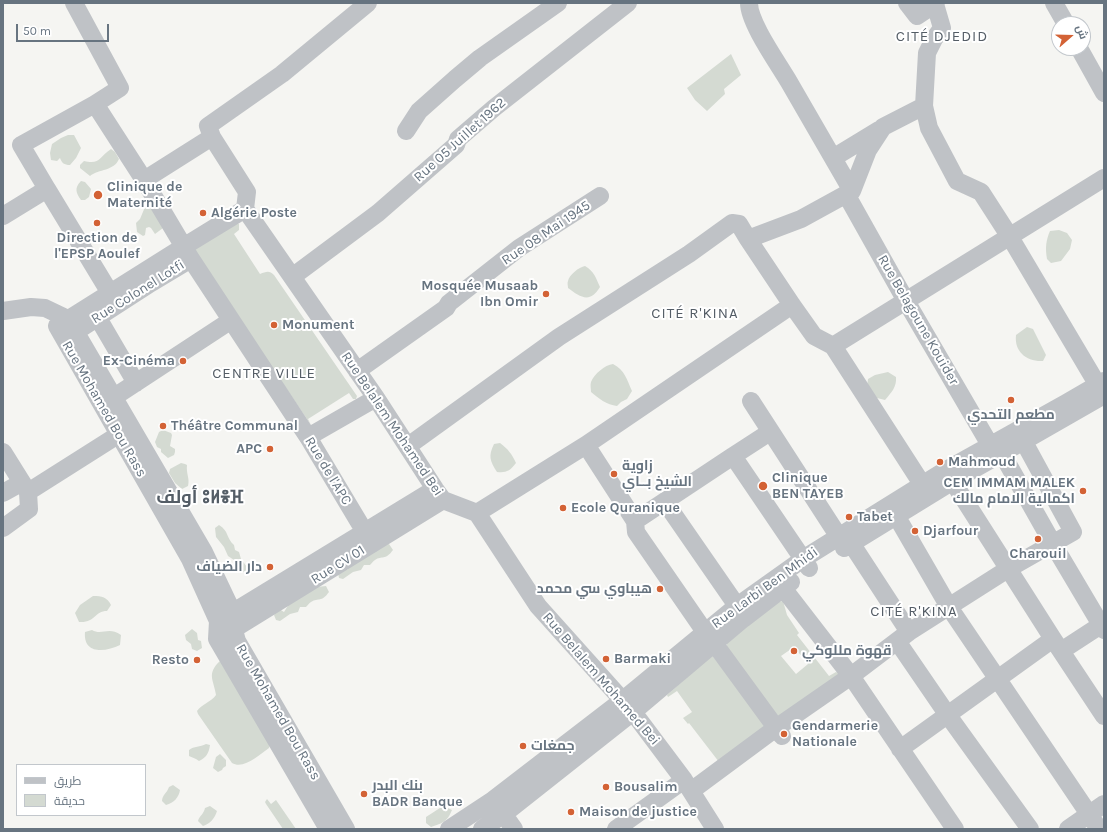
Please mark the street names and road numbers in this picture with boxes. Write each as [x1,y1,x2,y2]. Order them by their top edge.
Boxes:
street label: Rue 05 Juillet 1962 [411,94,509,186]
street label: Rue 08 Mai 1945 [498,197,594,269]
street label: Rue Belagoune Kouider [874,252,962,388]
street label: Rue Colonel Lotfi [88,257,188,327]
street label: Rue Mohamed Bou Rass [58,338,150,480]
street label: Rue Belalem Mohamed Bei [337,349,447,499]
street label: Rue de l'APC [301,434,355,508]
street label: Rue CV 01 [308,542,368,588]
street label: Rue Larbi Ben Mhidi [709,544,821,632]
street label: Rue Belalem Mohamed Bei [539,609,663,749]
street label: Rue Mohamed Bou Rass [232,641,324,783]

